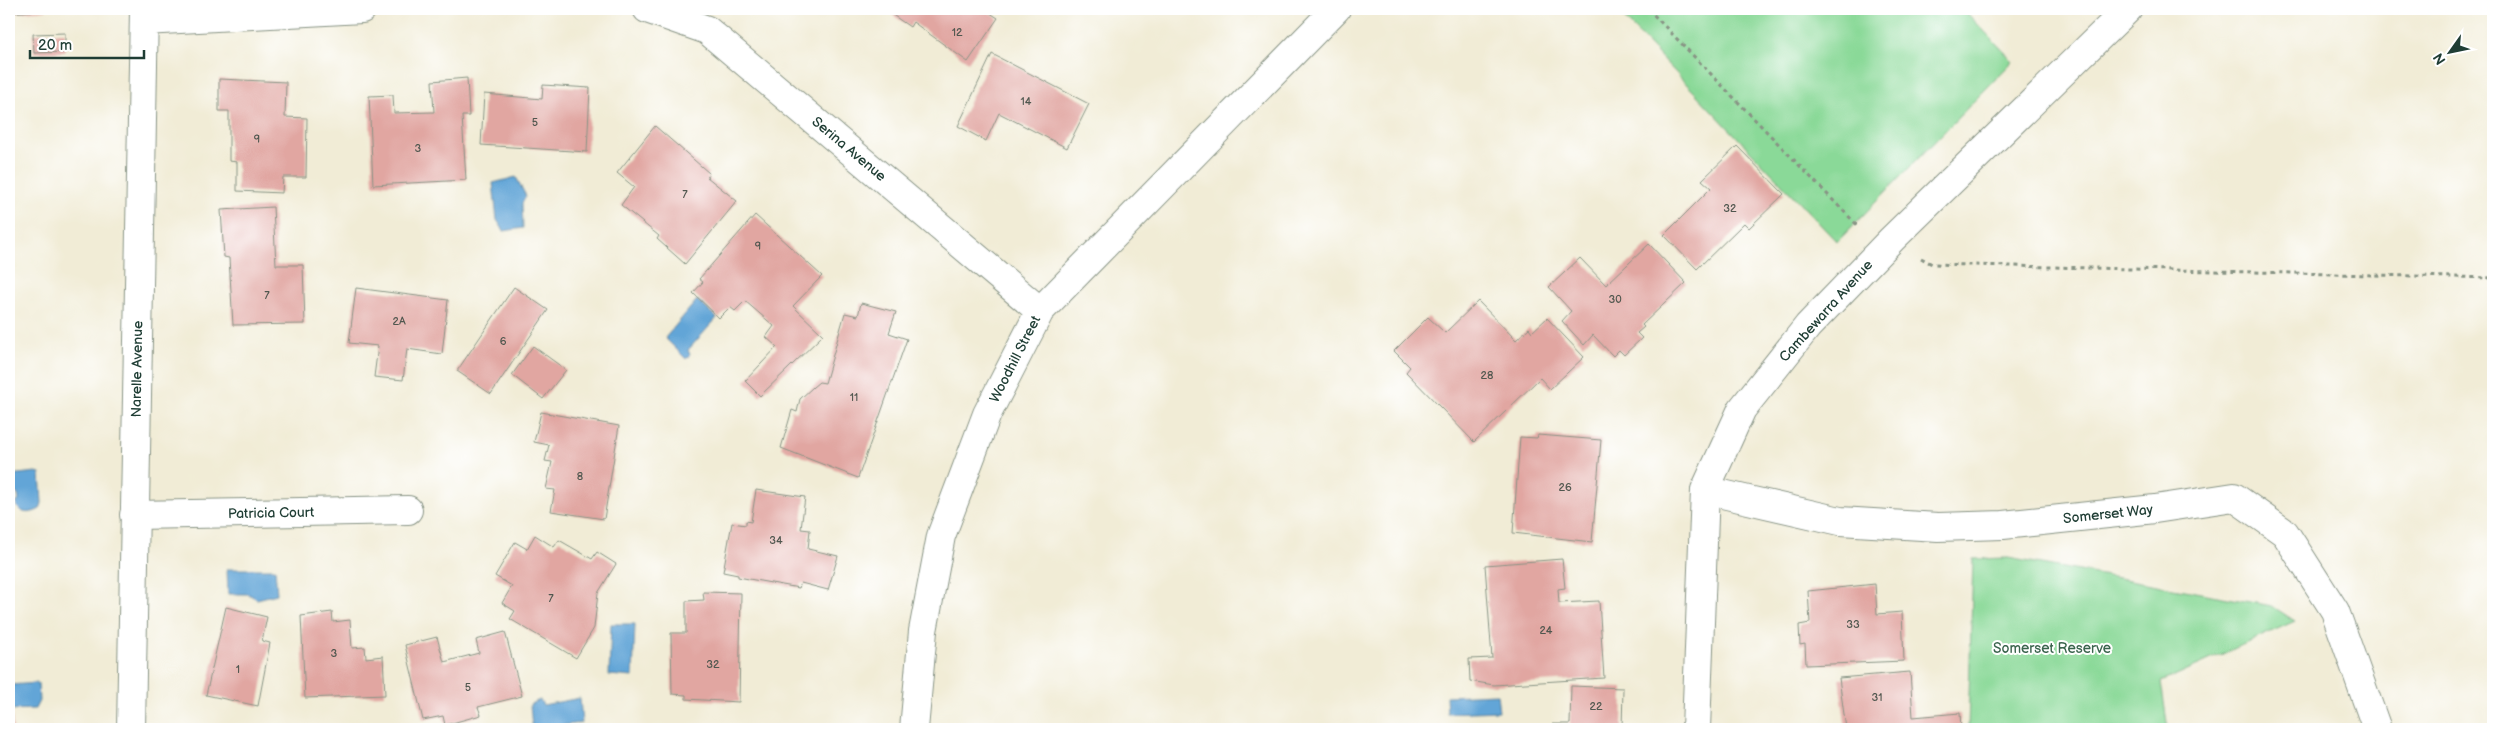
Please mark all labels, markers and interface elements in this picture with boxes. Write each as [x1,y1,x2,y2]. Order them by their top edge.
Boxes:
house number: 12 [952,26,963,39]
scale bar [30,28,144,60]
north arrow [2424,28,2474,78]
text: 20 m [38,36,72,55]
text: N [2430,50,2450,68]
house number: 14 [1021,95,1032,108]
street label: Serina Avenue [808,113,890,185]
house number: 5 [532,116,538,129]
house number: 9 [254,133,260,146]
house number: 3 [415,142,422,155]
house number: 7 [682,188,688,201]
house number: 32 [1723,202,1737,215]
house number: 9 [755,240,761,253]
street label: Cambewarra Avenue [1776,256,1876,366]
house number: 7 [264,289,270,302]
house number: 30 [1608,293,1622,306]
street label: Woodhill Street [986,312,1044,405]
house number: 2A [392,315,406,328]
street label: Narelle Avenue [128,320,146,418]
house number: 6 [500,335,507,348]
house number: 28 [1481,369,1493,382]
house number: 11 [850,391,858,404]
house number: 8 [577,470,583,483]
house number: 26 [1558,481,1572,494]
street label: Somerset Way [2062,501,2154,527]
street label: Patricia Court [228,504,315,522]
house number: 34 [769,534,783,547]
house number: 7 [548,592,554,605]
house number: 33 [1846,618,1860,631]
house number: 24 [1539,624,1553,637]
park label: Somerset Reserve [1993,640,2111,657]
house number: 3 [331,647,338,660]
house number: 32 [706,658,720,671]
house number: 1 [236,663,240,676]
house number: 5 [465,681,471,694]
house number: 31 [1871,691,1883,704]
house number: 22 [1590,700,1603,713]

